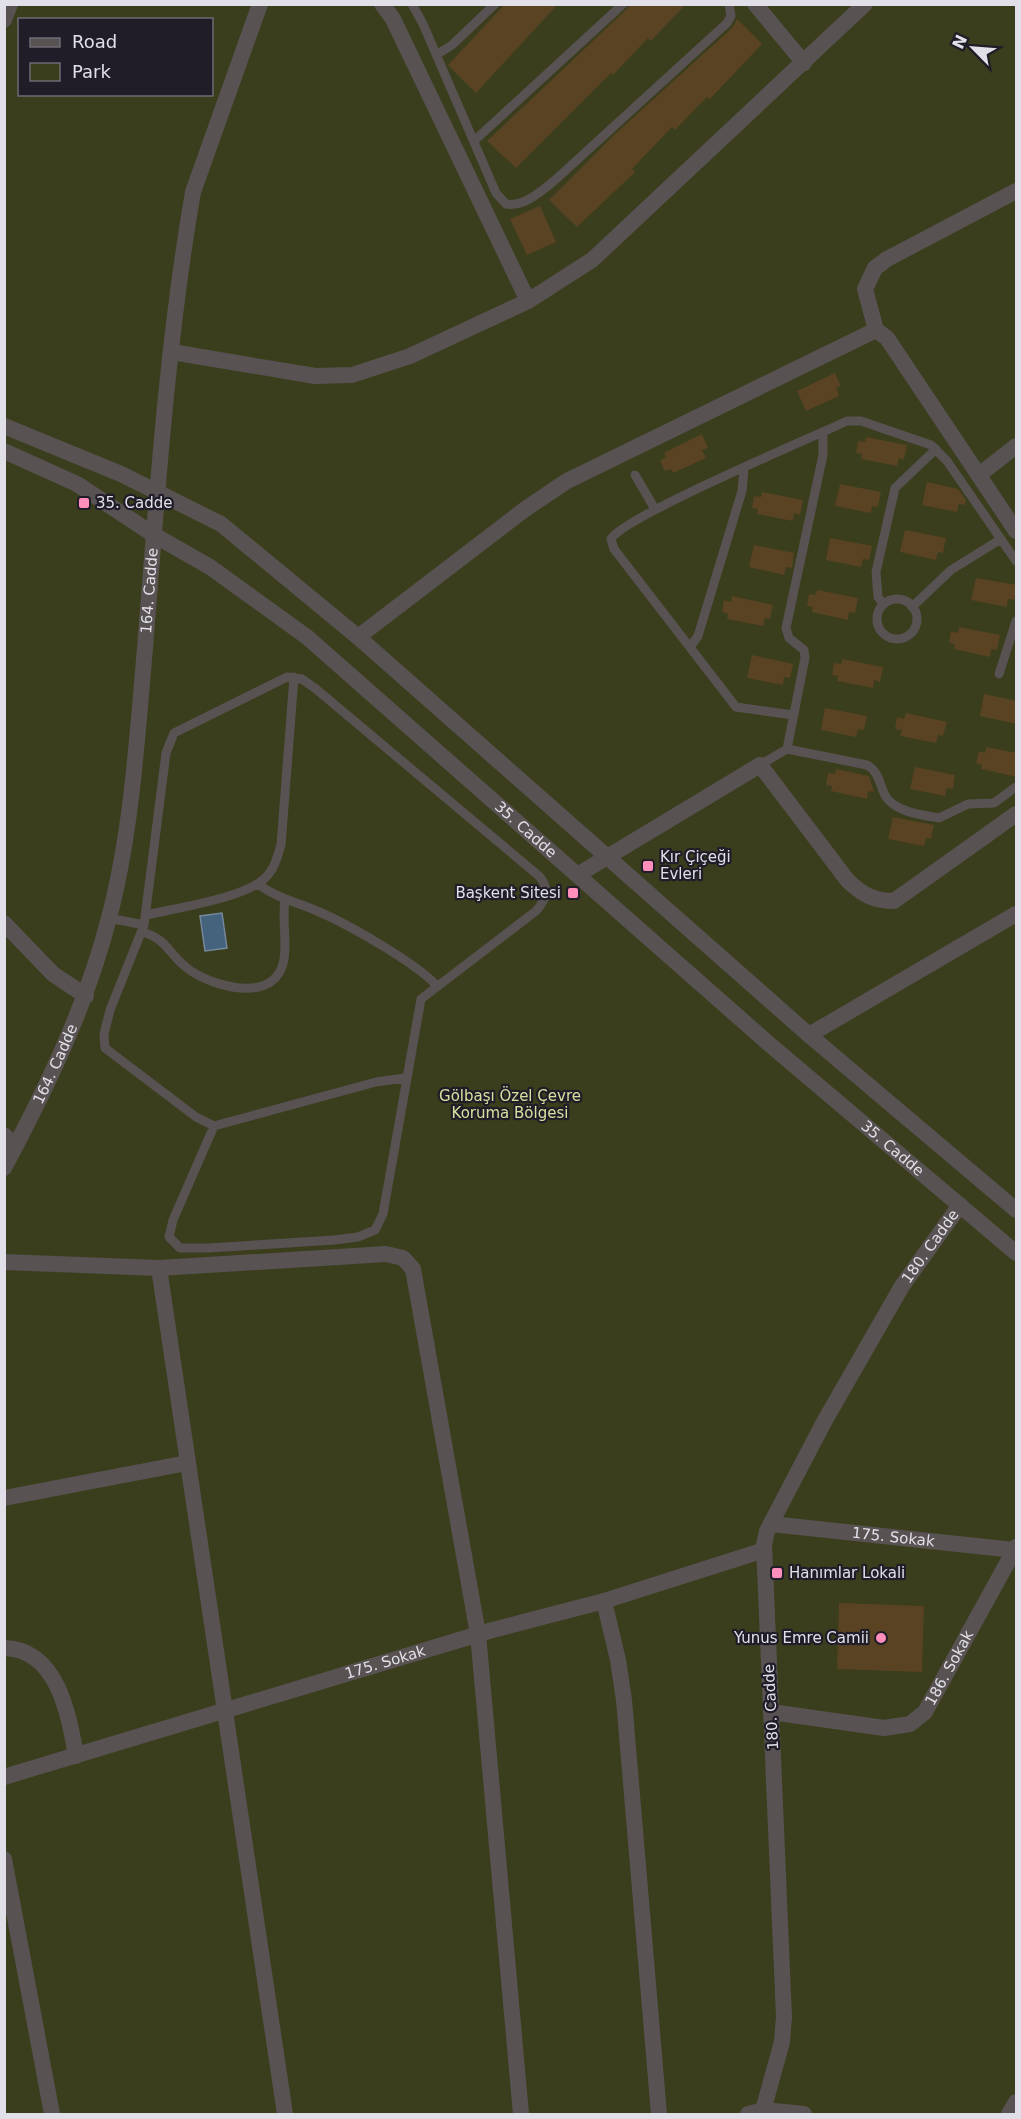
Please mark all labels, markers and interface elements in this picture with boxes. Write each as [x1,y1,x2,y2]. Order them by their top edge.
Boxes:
legend [18,18,213,96]
north arrow [943,18,1003,78]
text: Road [72,31,117,52]
text: N [948,32,971,52]
text: Park [72,61,111,82]
place label: 35. Cadde [96,494,173,512]
marker: 35. Cadde [77,496,91,510]
street label: 164. Cadde [137,547,162,634]
street label: 35. Cadde [491,798,560,862]
place label: Kır Çiçeği Evleri [660,848,731,883]
marker: Kır Çiçeği Evleri [641,859,655,873]
place label: Başkent Sitesi [455,884,561,902]
marker: Başkent Sitesi [566,886,580,900]
street label: 164. Cadde [29,1021,81,1107]
park label: Gölbaşı Özel Çevre Koruma Bölgesi [439,1086,581,1122]
street label: 35. Cadde [857,1117,928,1180]
street label: 180. Cadde [898,1206,963,1287]
street label: 175. Sokak [851,1524,936,1550]
place label: Hanımlar Lokali [789,1564,905,1582]
marker: Hanımlar Lokali [770,1566,784,1580]
street label: 186. Sokak [921,1627,977,1709]
place label: Yunus Emre Camii [733,1629,869,1647]
marker: Yunus Emre Camii [874,1631,888,1645]
street label: 175. Sokak [343,1642,428,1683]
street label: 180. Cadde [760,1664,782,1750]

